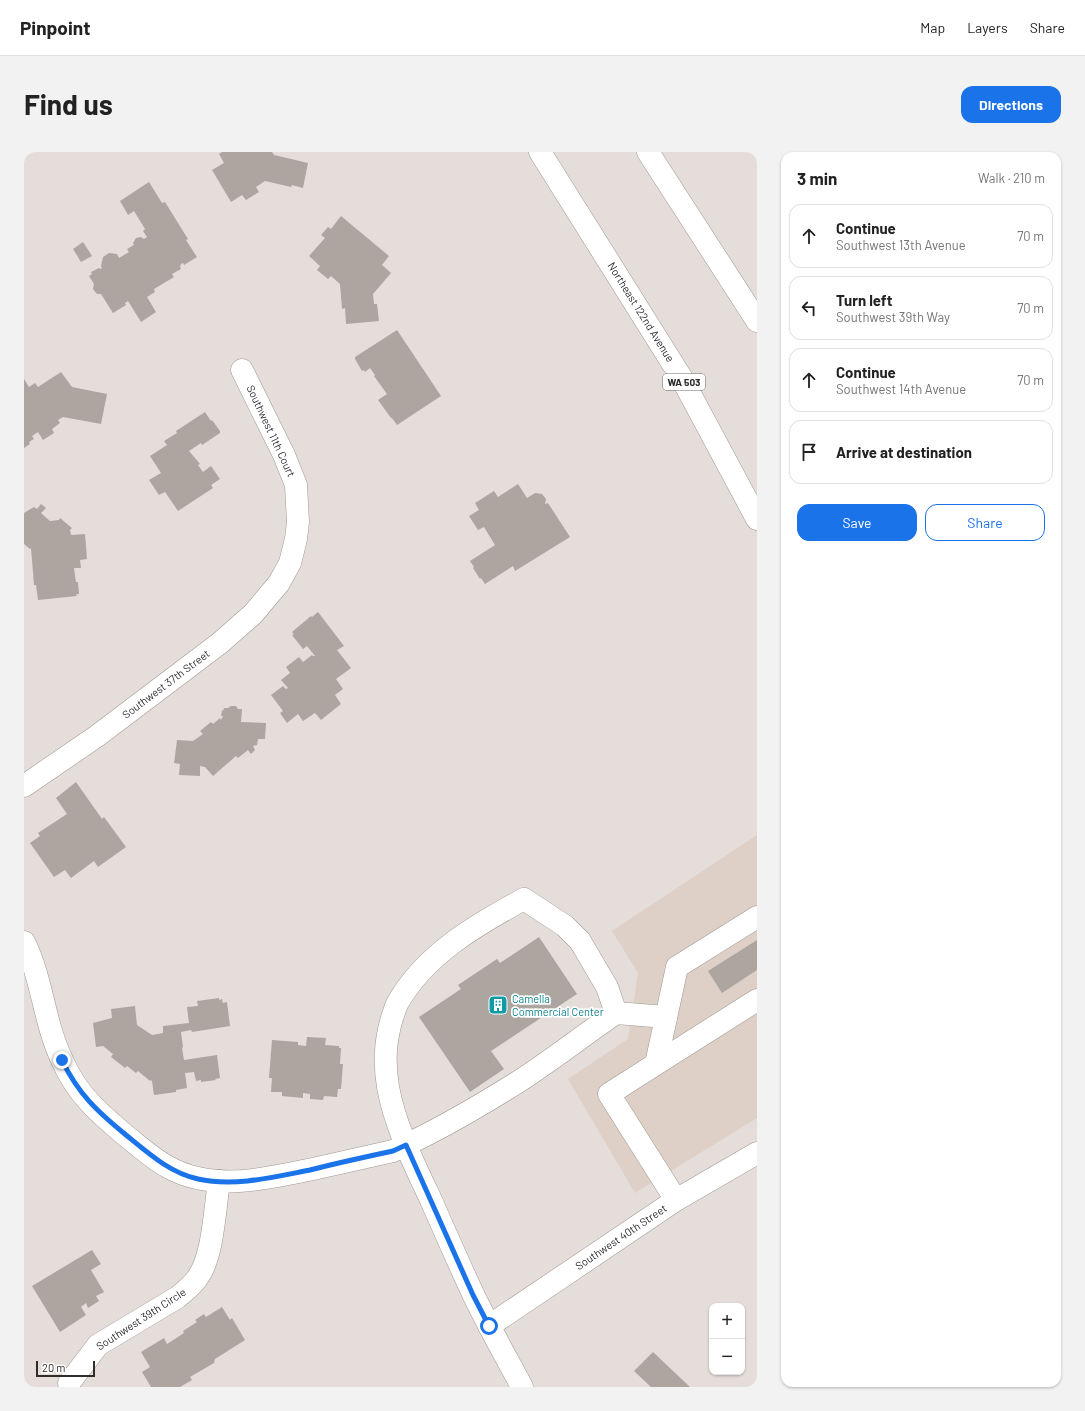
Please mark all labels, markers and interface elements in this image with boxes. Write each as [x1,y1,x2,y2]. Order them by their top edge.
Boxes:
text: Pinpoint [20,16,90,39]
text: Map [920,19,945,36]
text: Layers [967,19,1008,36]
text: Share [1030,19,1065,36]
button: Directions [961,86,1061,123]
text: Find us [24,87,113,121]
text: 3 min [797,168,837,188]
text: Walk · 210 m [978,170,1045,186]
text: Continue [836,219,896,237]
icon: ahead [798,225,820,247]
text: 70 m [1017,228,1044,244]
text: Southwest 13th Avenue [836,237,966,253]
street label: Northeast 122nd Avenue [605,260,677,364]
text: Turn left [836,291,892,309]
icon: left [798,297,820,319]
text: 70 m [1017,300,1044,316]
text: Southwest 39th Way [836,309,950,325]
text: Continue [836,363,896,381]
icon: ahead [798,369,820,391]
text: 70 m [1017,372,1044,388]
road number: WA 503 [663,374,705,390]
text: Southwest 14th Avenue [836,381,966,397]
street label: Southwest 11th Court [244,383,298,479]
icon: arrive [798,441,820,463]
text: Arrive at destination [836,443,972,461]
button: Save [797,504,917,541]
button: Share [925,504,1045,541]
street label: Southwest 37th Street [119,646,212,721]
place label: Camella Commercial Center [512,992,604,1018]
building icon: Camella Commercial Center [487,994,509,1016]
route end [53,1051,71,1069]
street label: Southwest 40th Street [572,1201,669,1272]
street label: Southwest 39th Circle [93,1285,188,1352]
map controls [709,1303,745,1375]
button: + [709,1303,745,1339]
route start [480,1317,498,1335]
button: − [709,1339,745,1375]
scale bar [36,1359,95,1378]
text: 20 m [42,1361,65,1374]

